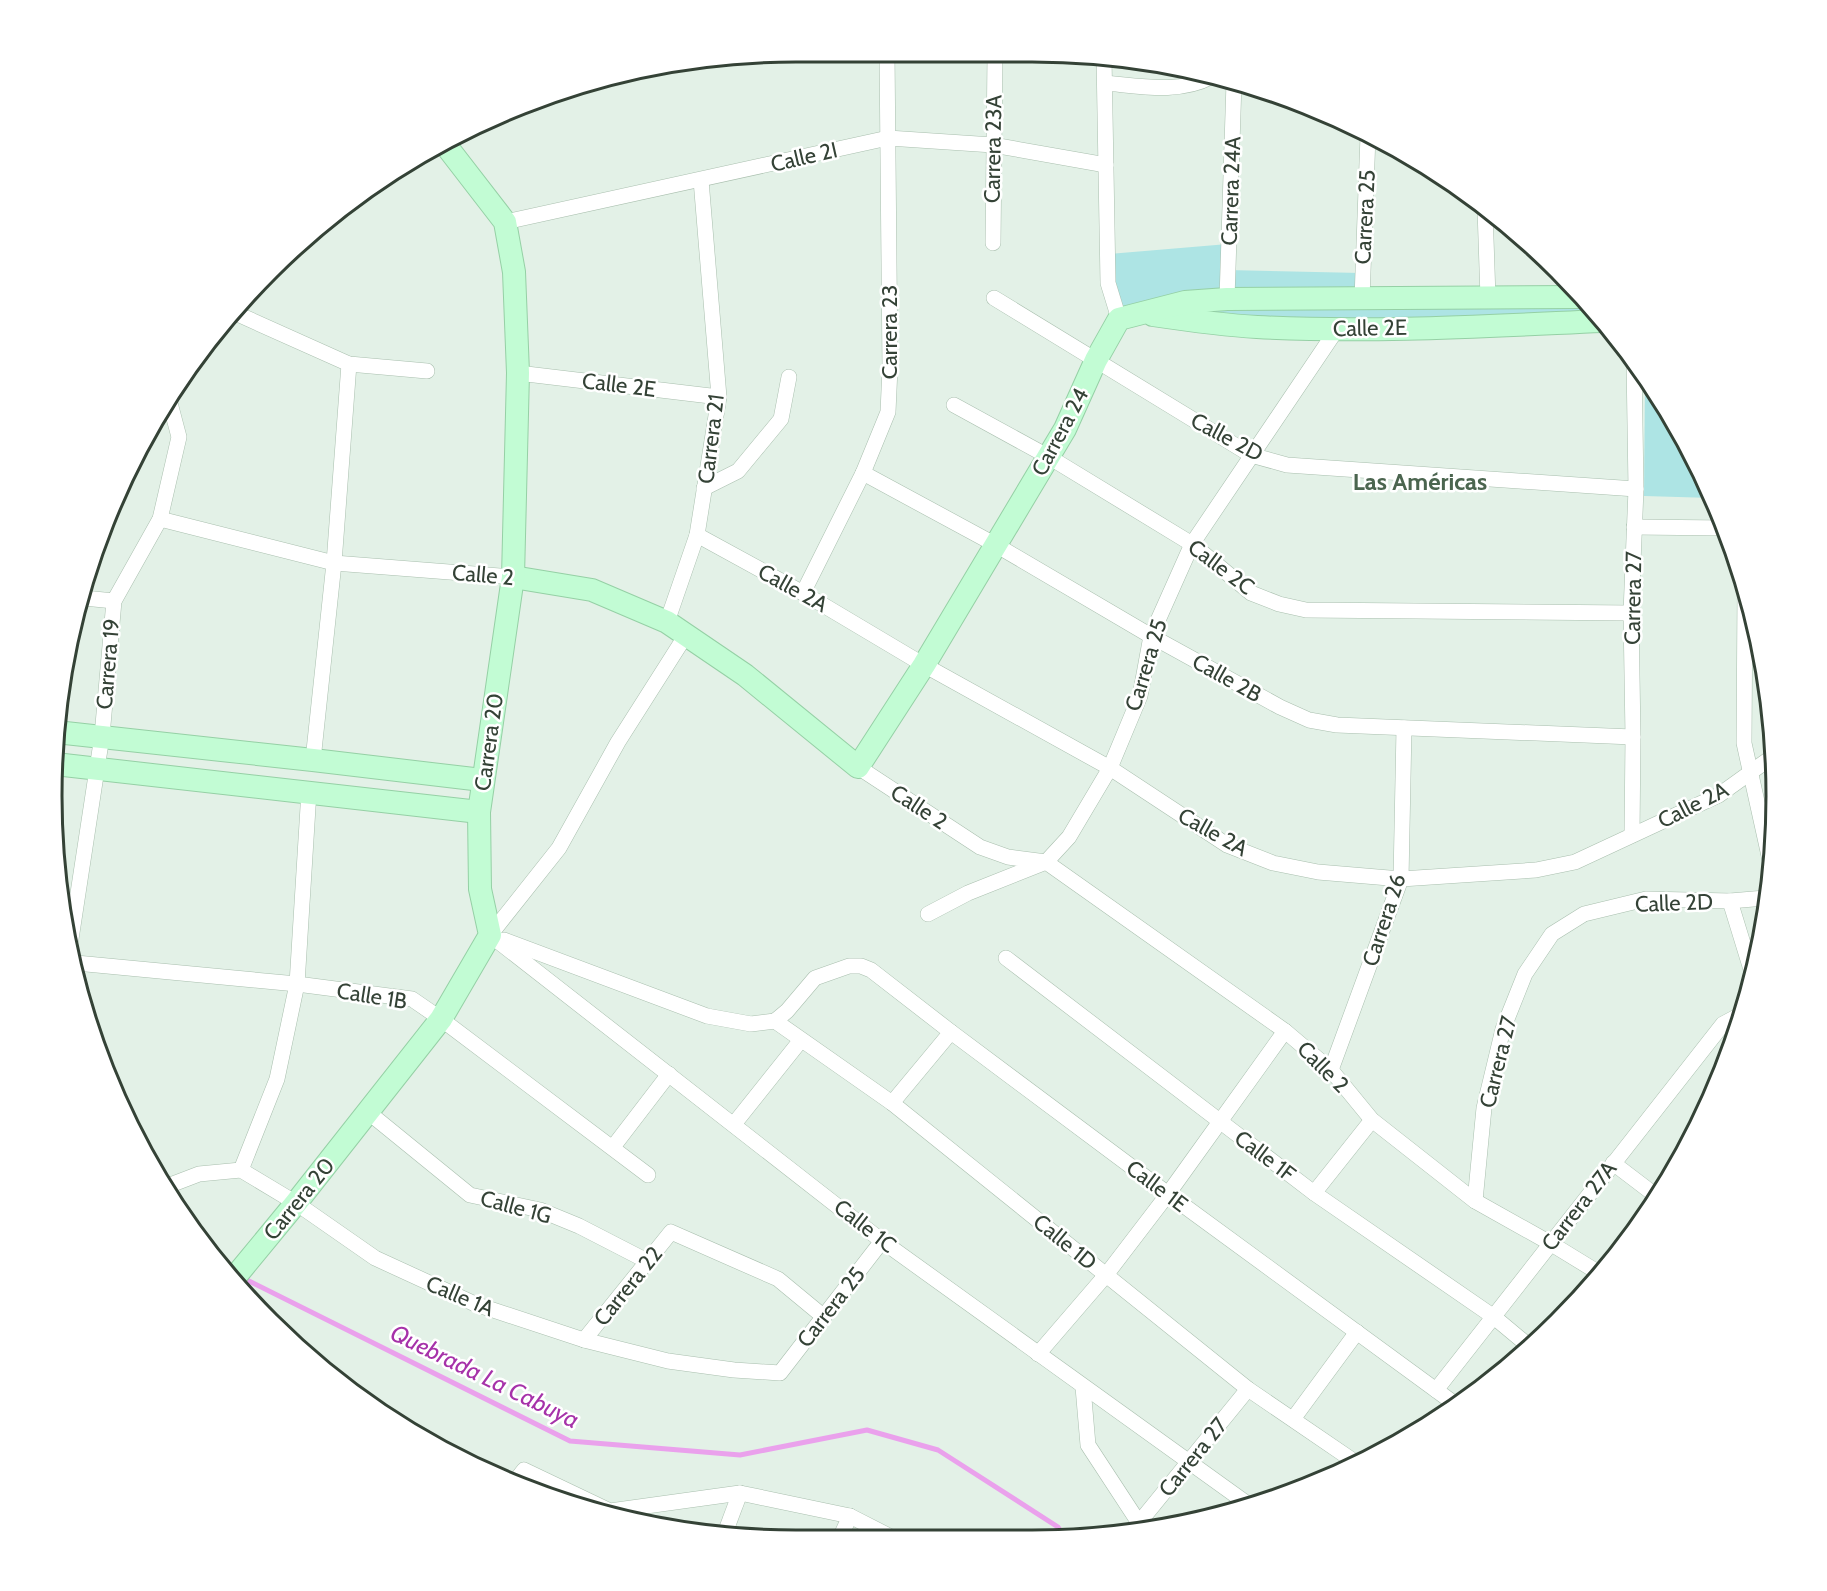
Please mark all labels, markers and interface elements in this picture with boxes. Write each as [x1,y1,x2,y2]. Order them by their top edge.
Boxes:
street label: Carrera 23A [979,94,1007,203]
street label: Calle 2I [768,136,840,178]
street label: Carrera 24A [1216,136,1246,246]
street label: Carrera 25 [1349,169,1381,265]
street label: Carrera 23 [876,285,903,379]
street label: Calle 2E [1333,314,1407,342]
street label: Calle 2E [580,367,658,403]
street label: Carrera 24 [1026,383,1094,481]
street label: Carrera 21 [692,393,730,485]
street label: Calle 2D [1186,407,1268,467]
district label: Las Américas [1353,467,1487,496]
street label: Calle 2C [1183,533,1259,601]
street label: Carrera 27 [1619,551,1647,645]
street label: Calle 2A [753,558,833,618]
street label: Calle 2 [451,559,515,591]
street label: Carrera 25 [1119,616,1173,714]
street label: Carrera 19 [91,618,125,710]
street label: Calle 2B [1188,648,1266,708]
street label: Carrera 20 [469,692,509,792]
street label: Calle 2A [1653,776,1733,834]
street label: Calle 2 [886,779,952,835]
street label: Calle 2A [1173,802,1253,862]
street label: Carrera 26 [1356,870,1412,970]
street label: Calle 2D [1634,888,1714,918]
street label: Calle 1B [335,977,409,1015]
street label: Carrera 27 [1474,1013,1522,1111]
street label: Calle 2 [1291,1035,1355,1099]
street label: Calle 1F [1229,1124,1301,1188]
street label: Carrera 20 [258,1152,340,1246]
street label: Calle 1E [1121,1154,1193,1218]
street label: Carrera 27A [1536,1155,1623,1256]
street label: Calle 1G [477,1185,555,1229]
street label: Calle 1C [829,1193,901,1259]
street label: Calle 1D [1028,1208,1102,1276]
street label: Carrera 22 [588,1241,668,1331]
street label: Carrera 25 [791,1261,871,1353]
street label: Calle 1A [422,1270,499,1323]
water label: Quebrada La Cabuya [386,1318,584,1434]
street label: Carrera 27 [1153,1412,1233,1502]

